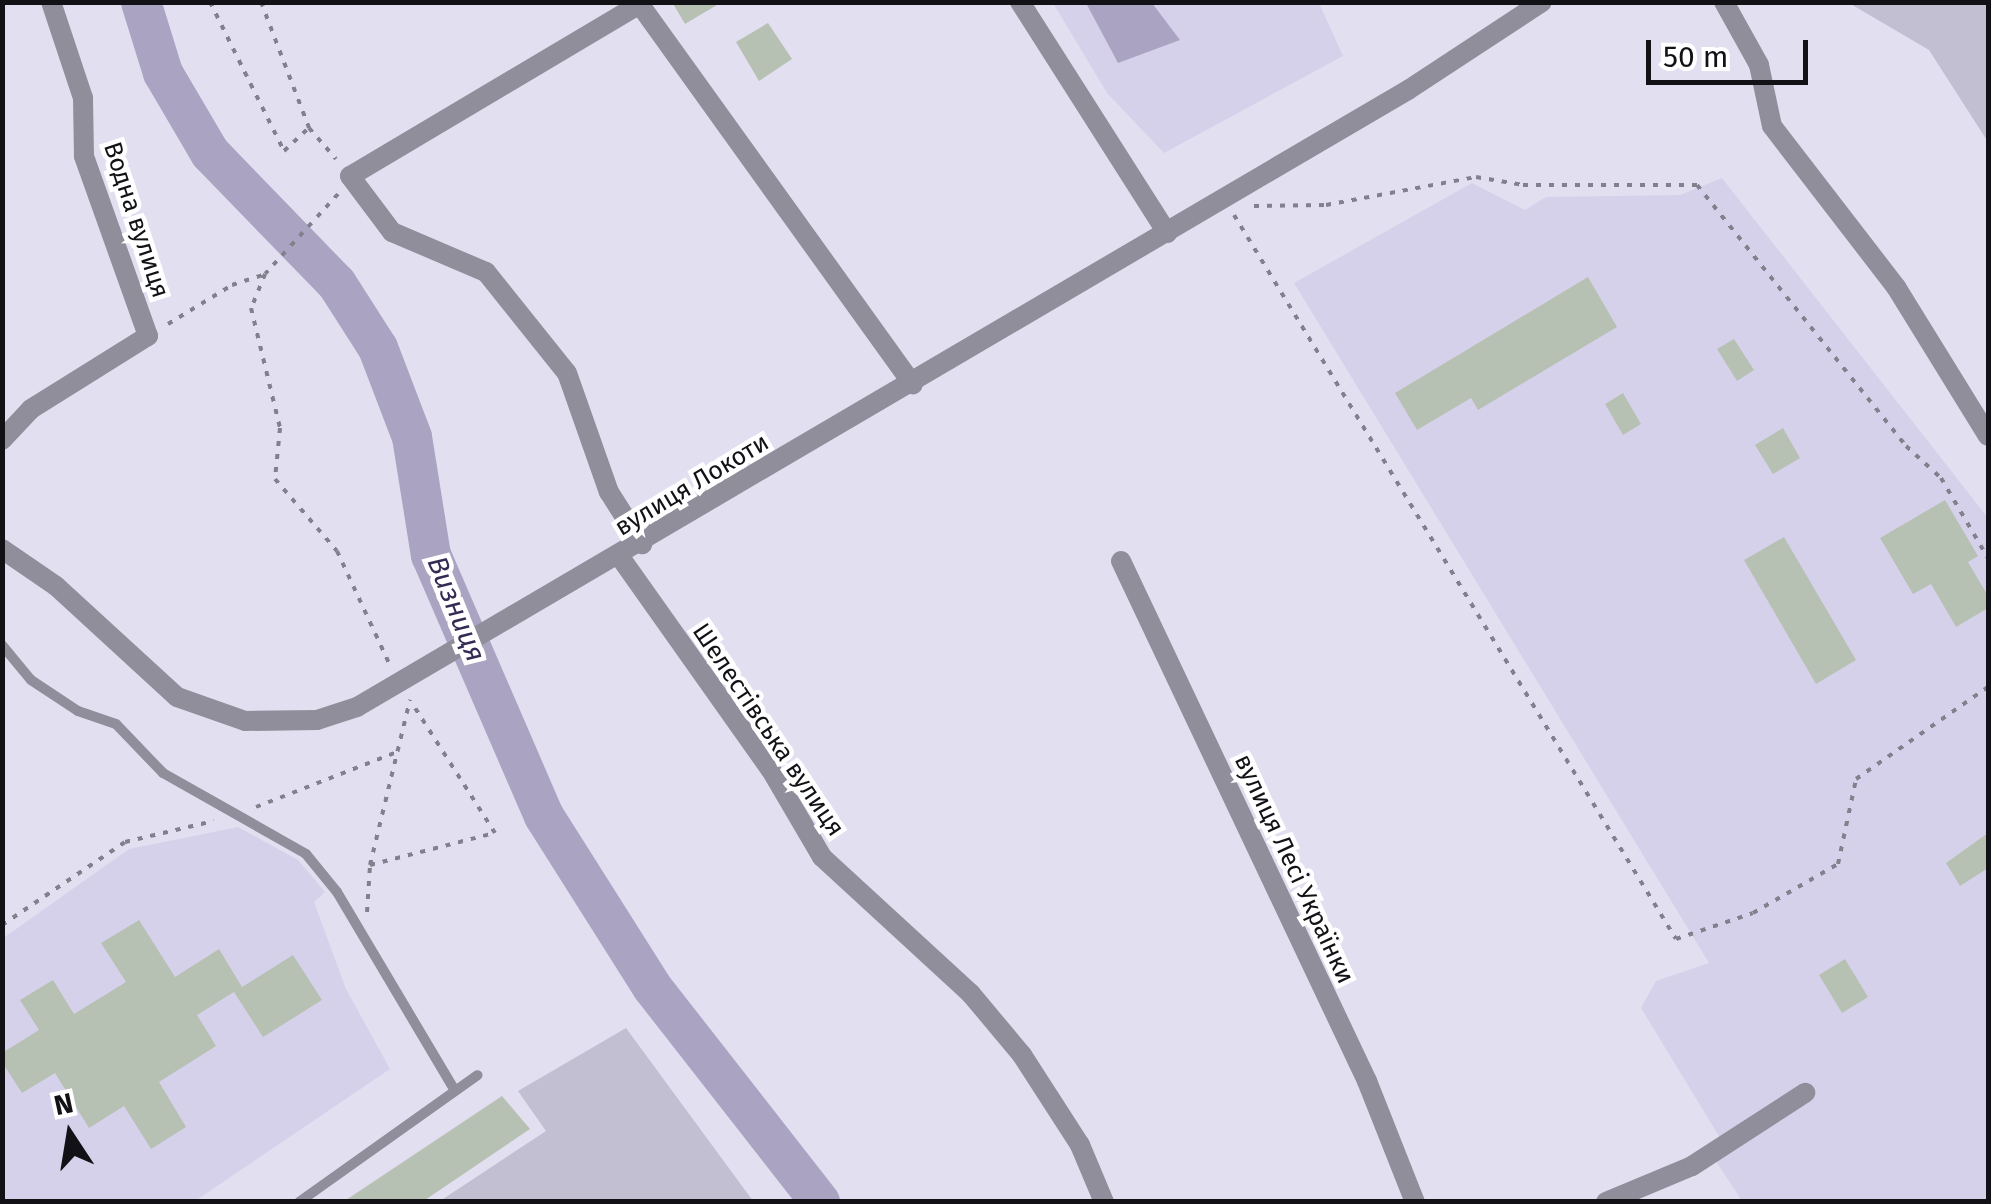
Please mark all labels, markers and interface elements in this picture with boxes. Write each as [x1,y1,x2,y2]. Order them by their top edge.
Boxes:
scale bar [1651,20,1814,82]
text: 50 m [1663,39,1728,75]
street label: Водна вулиця [97,138,175,302]
street label: вулиця Локоти [610,427,774,543]
water label: Визниця [420,551,492,667]
street label: Шелестівська вулиця [686,618,850,842]
street label: вулиця Лесі Українки [1228,750,1360,988]
north arrow [20,1084,120,1184]
text: N [51,1086,76,1122]

